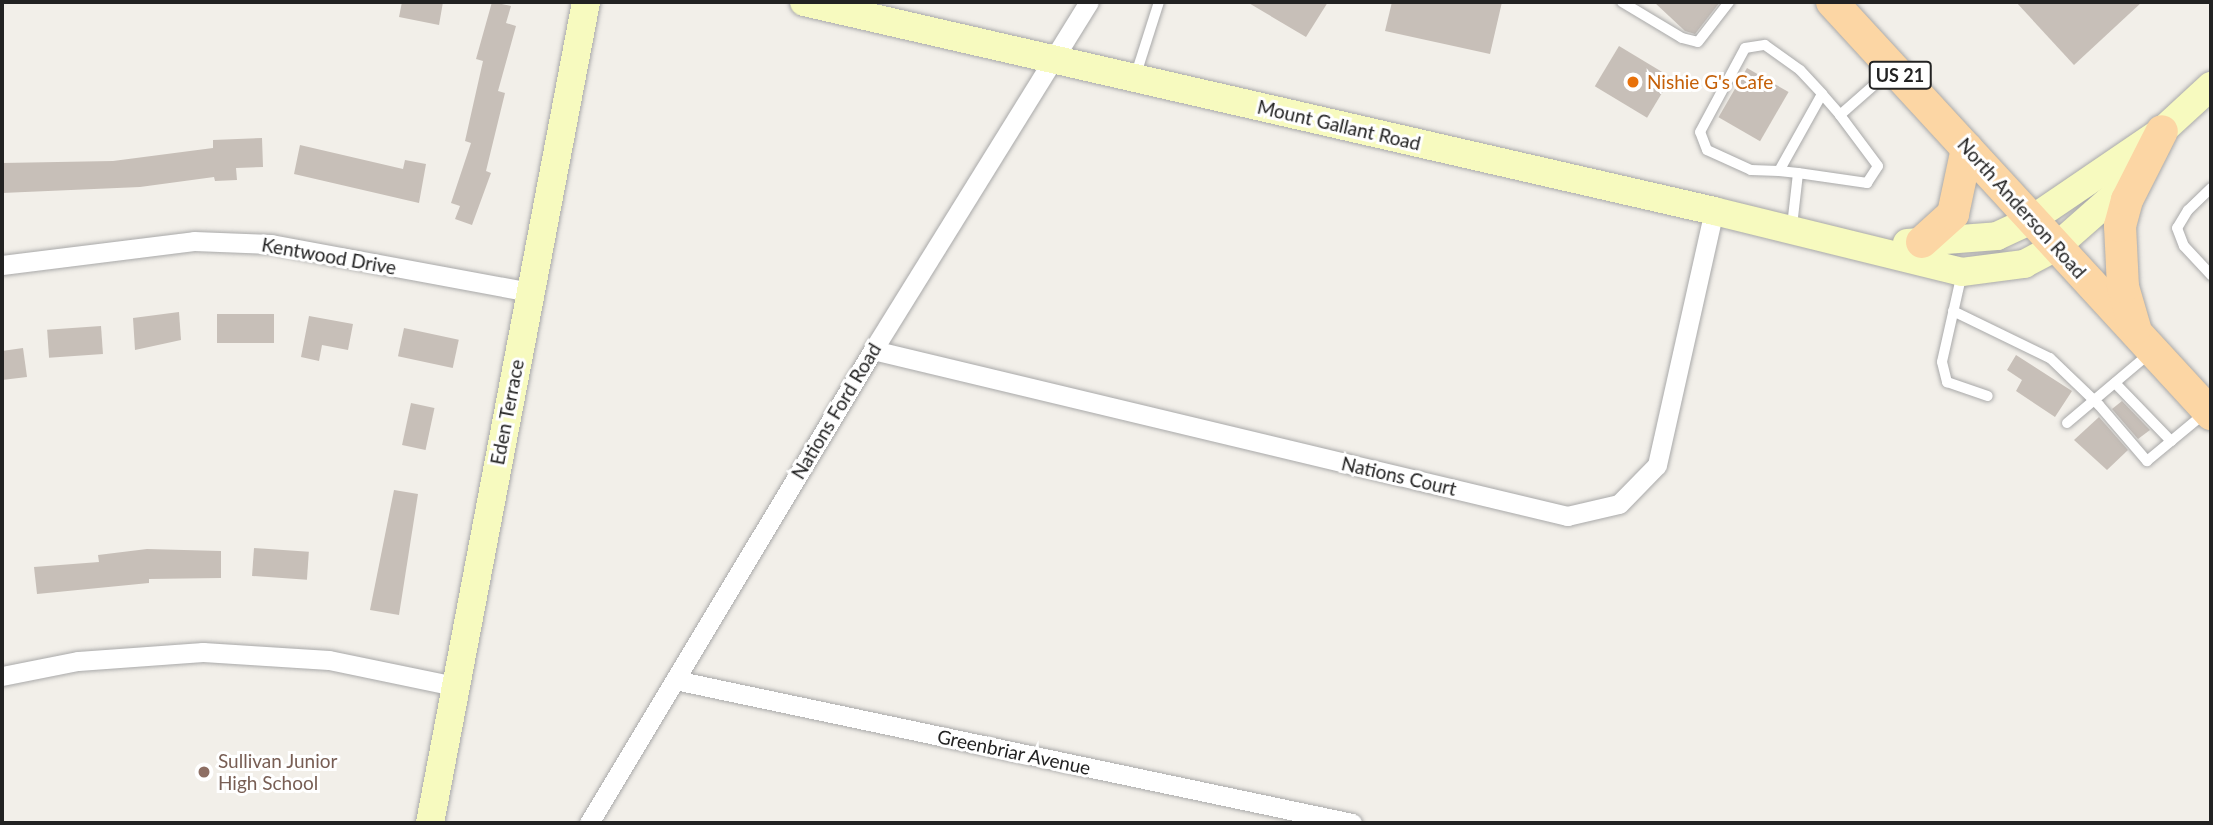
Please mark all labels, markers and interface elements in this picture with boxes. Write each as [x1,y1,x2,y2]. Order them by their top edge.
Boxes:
road number: US 21 [1868,60,1932,90]
place label: Nishie G's Cafe [1647,71,1773,93]
marker: Nishie G's Cafe [1625,74,1641,90]
street label: Mount Gallant Road [1255,95,1423,155]
street label: North Anderson Road [1953,133,2091,283]
street label: Kentwood Drive [260,233,398,279]
street label: Nations Ford Road [786,339,886,483]
street label: Eden Terrace [486,357,528,467]
street label: Nations Court [1339,452,1459,500]
street label: Greenbriar Avenue [935,725,1093,779]
place label: Sullivan Junior High School [218,750,338,794]
marker: Sullivan Junior High School [196,764,212,780]

